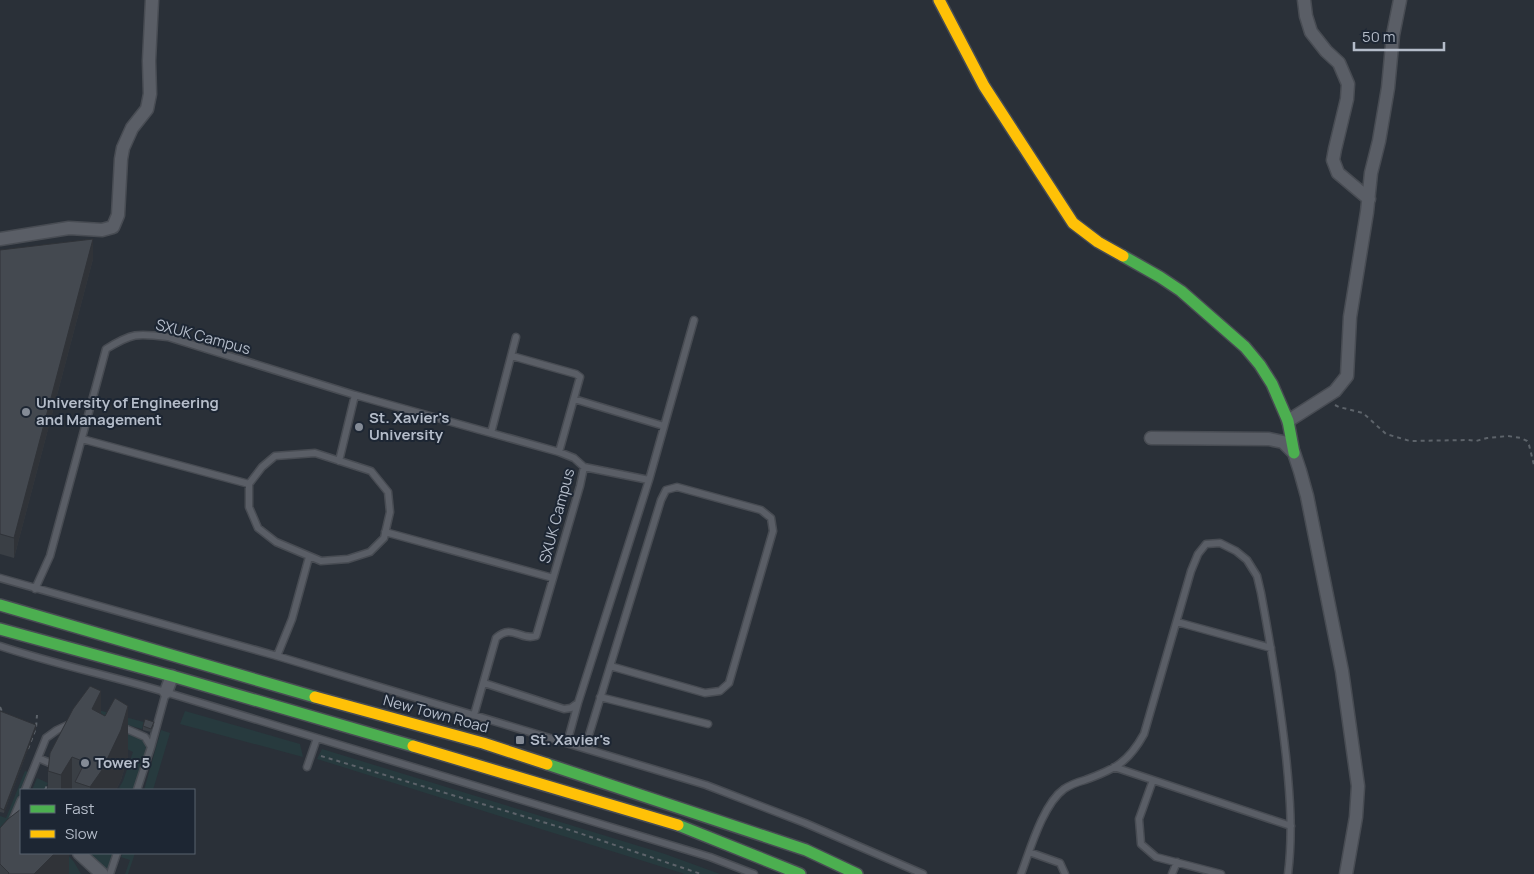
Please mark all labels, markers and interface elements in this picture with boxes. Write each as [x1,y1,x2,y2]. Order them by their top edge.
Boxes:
scale bar [1354,20,1444,52]
text: 50 m [1362,26,1396,47]
street label: SXUK Campus [153,314,253,359]
place label: University of Engineering and Management [36,392,219,430]
marker: University of Engineering and Management [20,406,32,418]
place label: St. Xavier's University [369,407,449,445]
marker: St. Xavier's University [353,421,365,433]
street label: SXUK Campus [534,466,579,566]
street label: New Town Road [381,689,491,738]
place label: St. Xavier's [530,729,610,750]
marker: St. Xavier's [514,734,526,746]
place label: Tower 5 [95,752,151,773]
marker: Tower 5 [79,757,91,769]
legend [20,789,195,854]
text: Fast [65,798,94,819]
text: Slow [65,823,98,844]

